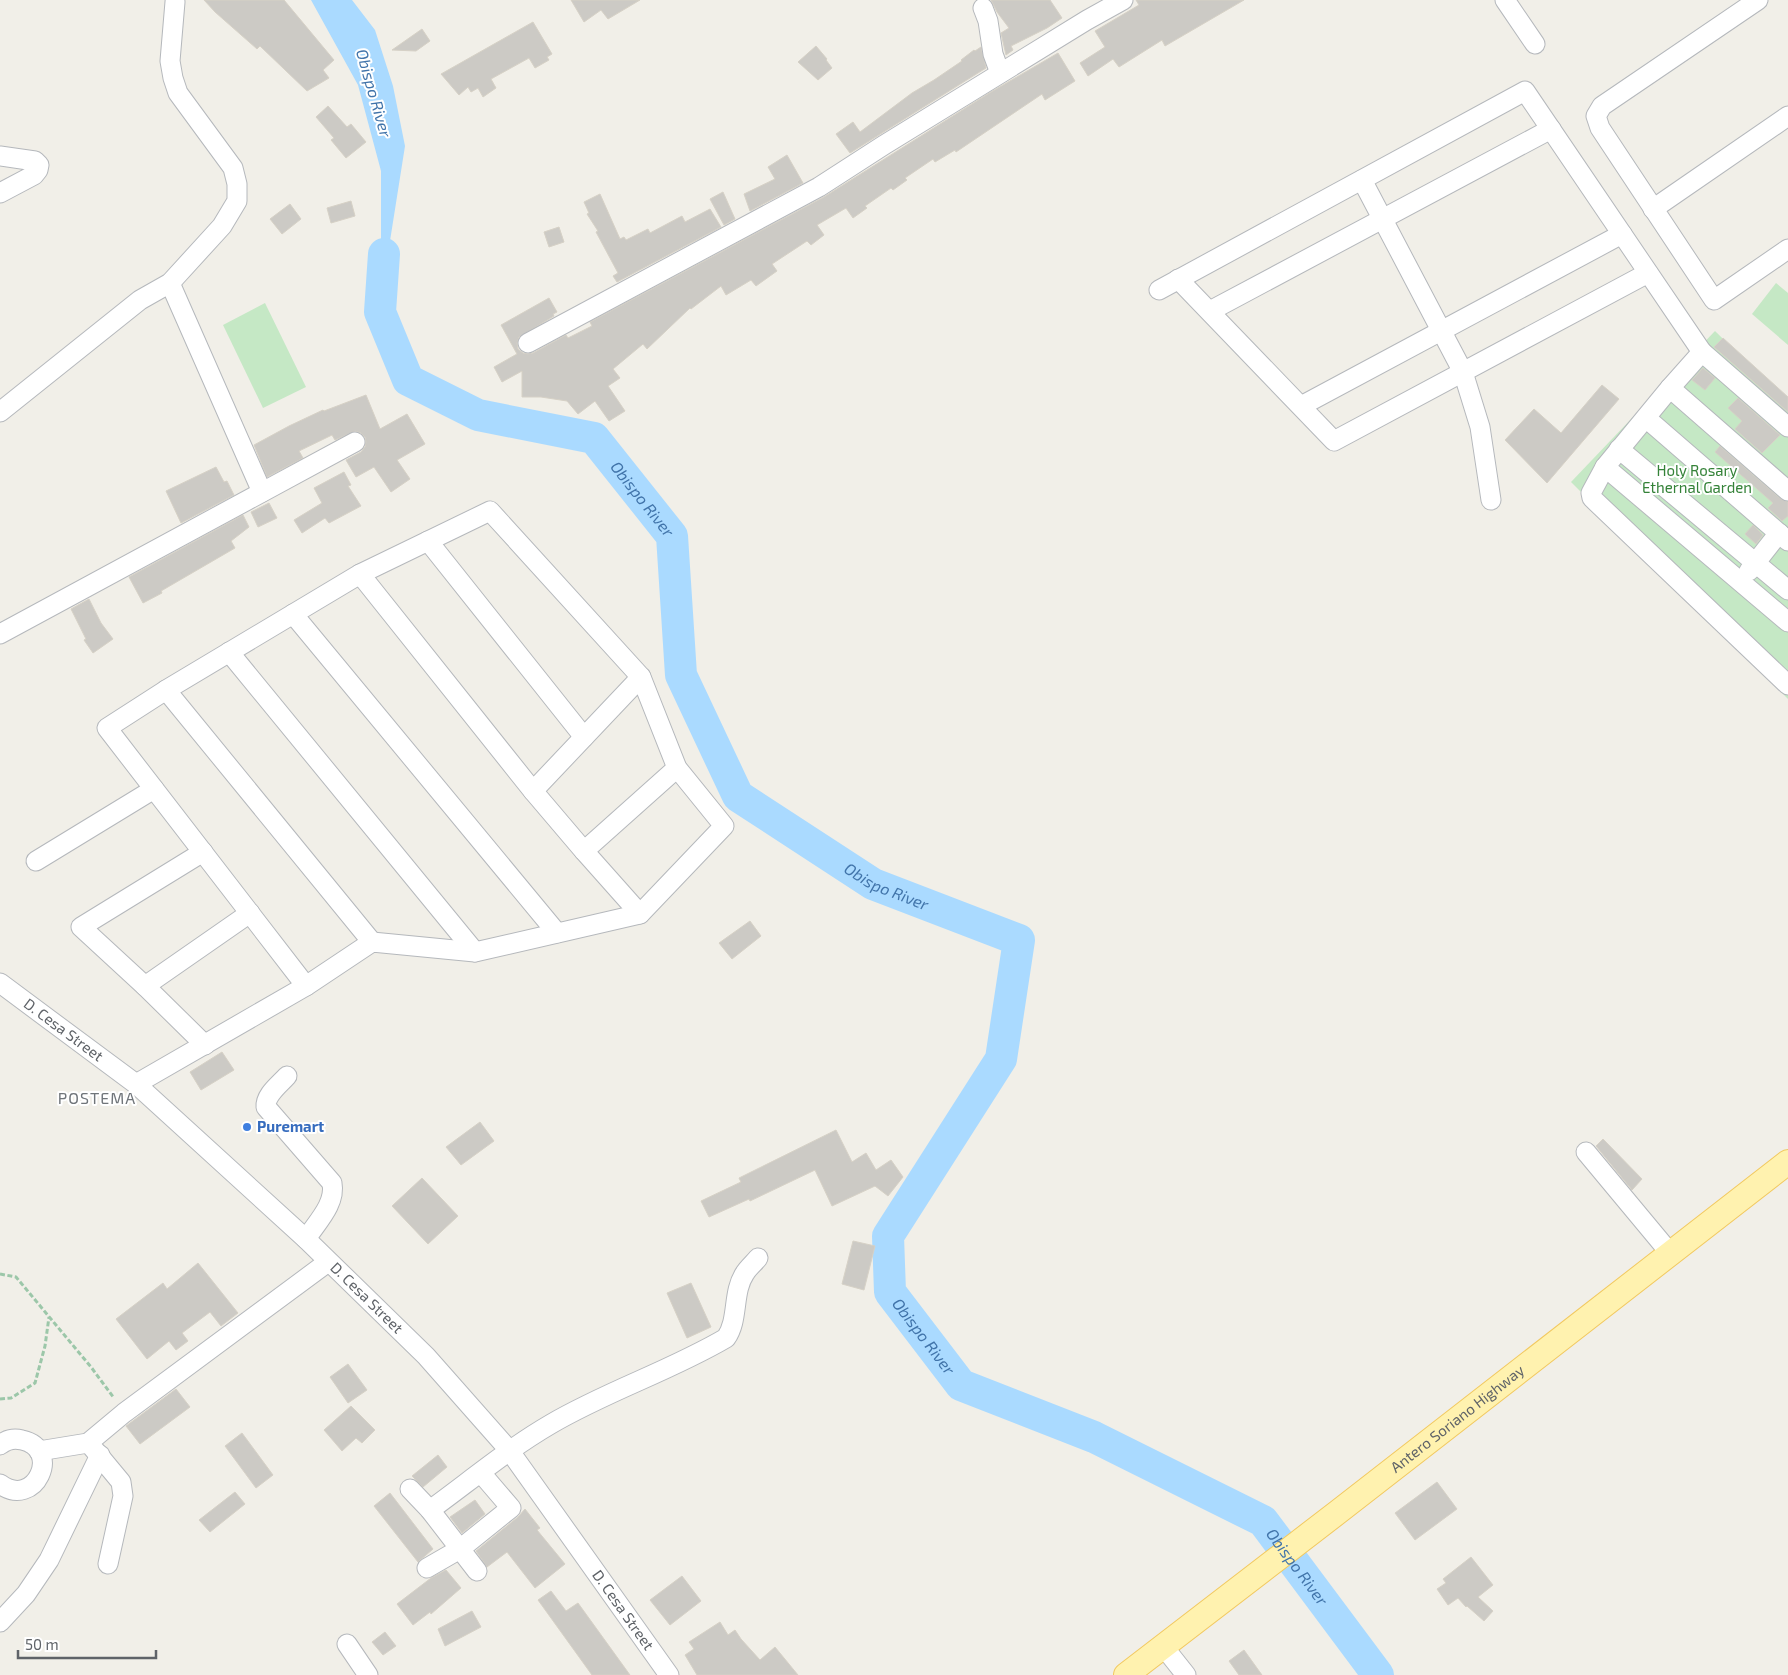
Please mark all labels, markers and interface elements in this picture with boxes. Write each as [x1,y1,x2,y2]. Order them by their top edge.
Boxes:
water label: Obispo River [353,47,396,140]
water label: Obispo River [607,457,679,541]
park label: Holy Rosary Ethernal Garden [1642,461,1752,496]
water label: Obispo River [841,858,932,914]
street label: D. Cesa Street [21,994,107,1065]
district label: POSTEMA [58,1088,136,1107]
place label: Puremart [257,1117,324,1135]
marker: Puremart [241,1121,253,1133]
street label: D. Cesa Street [327,1258,407,1337]
water label: Obispo River [889,1294,960,1378]
street label: Antero Soriano Highway [1387,1361,1528,1476]
water label: Obispo River [1263,1524,1333,1609]
street label: D. Cesa Street [589,1566,659,1653]
scale bar [18,1628,155,1660]
text: 50 m [25,1635,59,1653]

